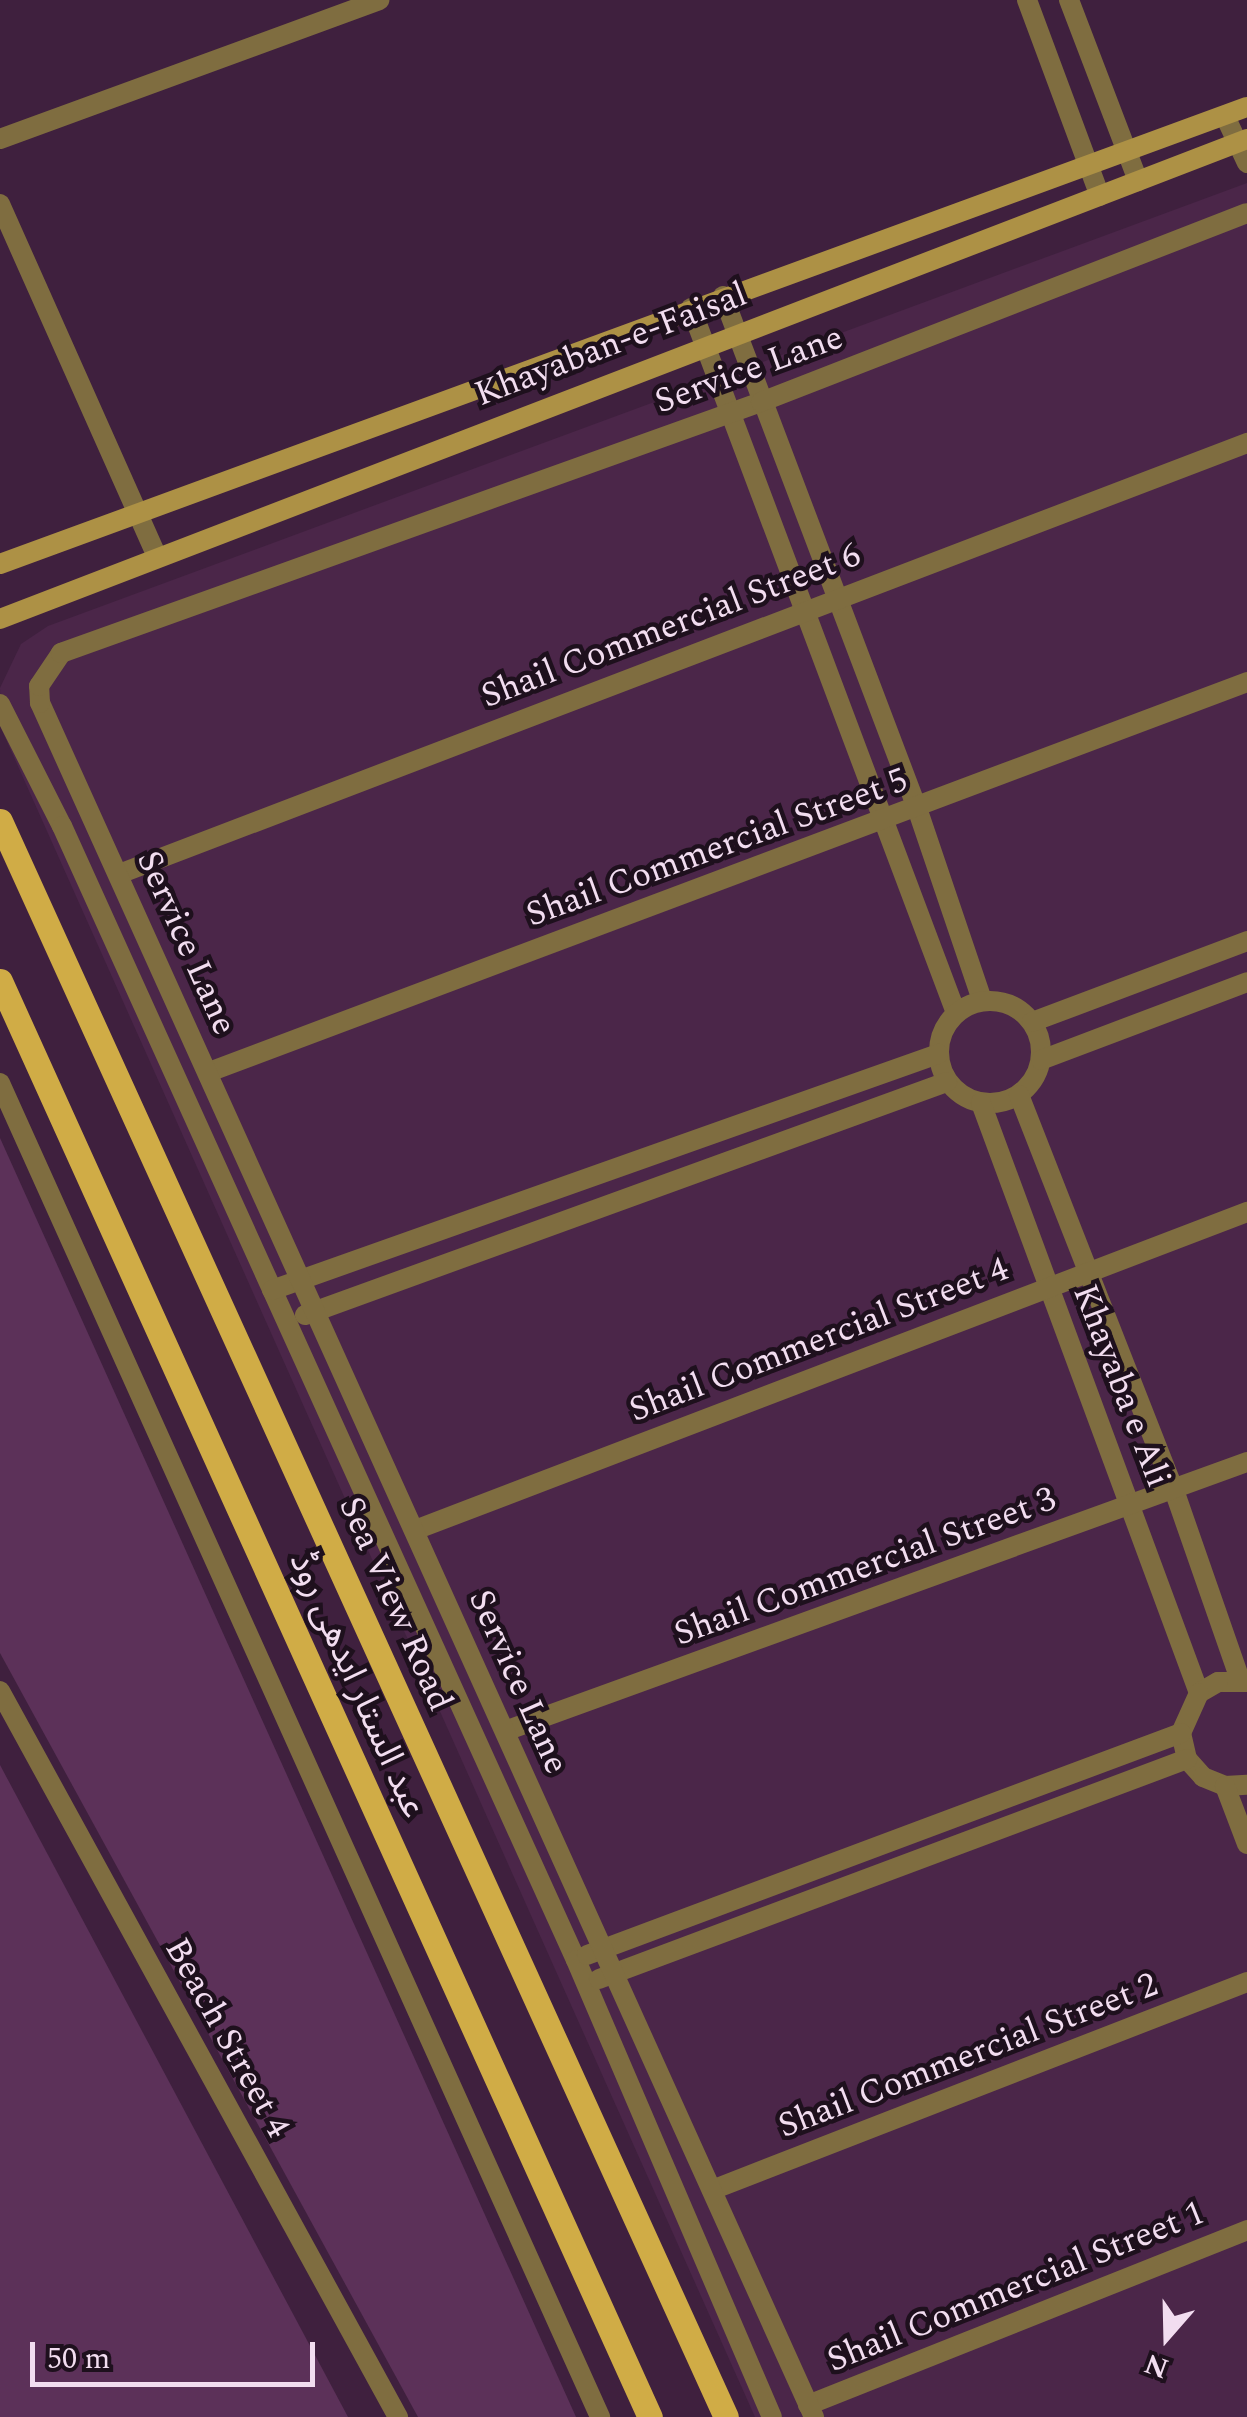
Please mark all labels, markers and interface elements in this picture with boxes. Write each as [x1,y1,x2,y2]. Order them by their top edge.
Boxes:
street label: Khayaban-e-Faisal [469,274,753,416]
street label: Service Lane [649,317,849,423]
street label: Shail Commercial Street 6 [475,534,867,718]
street label: Shail Commercial Street 5 [520,759,914,937]
street label: Service Lane [127,845,245,1041]
street label: Shail Commercial Street 4 [623,1248,1015,1432]
street label: Khayaba e Ali [1063,1279,1179,1493]
street label: Shail Commercial Street 3 [668,1478,1062,1656]
street label: Sea View Road [329,1490,461,1718]
street label: عبد الستار ایدھی روڈ [280,1546,434,1824]
street label: Service Lane [459,1584,577,1780]
street label: Beach Street 4 [155,1931,299,2145]
street label: Shail Commercial Street 2 [772,1964,1164,2148]
street label: Shail Commercial Street 1 [821,2192,1211,2382]
north arrow [1117,2287,1217,2387]
scale bar [35,2322,320,2384]
text: 50 m [47,2336,110,2382]
text: N [1138,2342,1175,2390]

